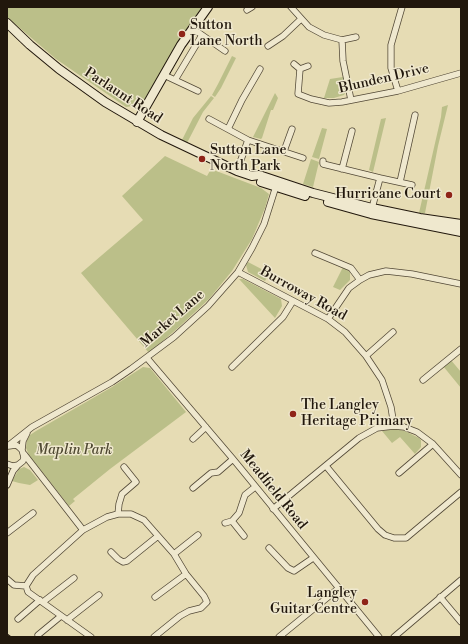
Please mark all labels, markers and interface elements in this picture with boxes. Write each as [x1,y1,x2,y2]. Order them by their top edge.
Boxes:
place label: Sutton Lane North [190,18,263,50]
marker: Sutton Lane North [177,29,187,39]
street label: Blunden Drive [337,60,431,98]
street label: Parlaunt Road [81,65,165,127]
place label: Sutton Lane North Park [210,143,287,176]
marker: Sutton Lane North Park [197,154,207,164]
place label: Hurricane Court [335,187,441,203]
marker: Hurricane Court [444,190,454,200]
street label: Burroway Road [257,263,349,325]
street label: Market Lane [138,287,208,351]
place label: The Langley Heritage Primary [301,398,413,430]
marker: The Langley Heritage Primary [288,409,298,419]
park label: Maplin Park [36,443,112,459]
street label: Meadfield Road [236,447,310,533]
place label: Langley Guitar Centre [270,586,357,618]
marker: Langley Guitar Centre [360,597,370,607]

